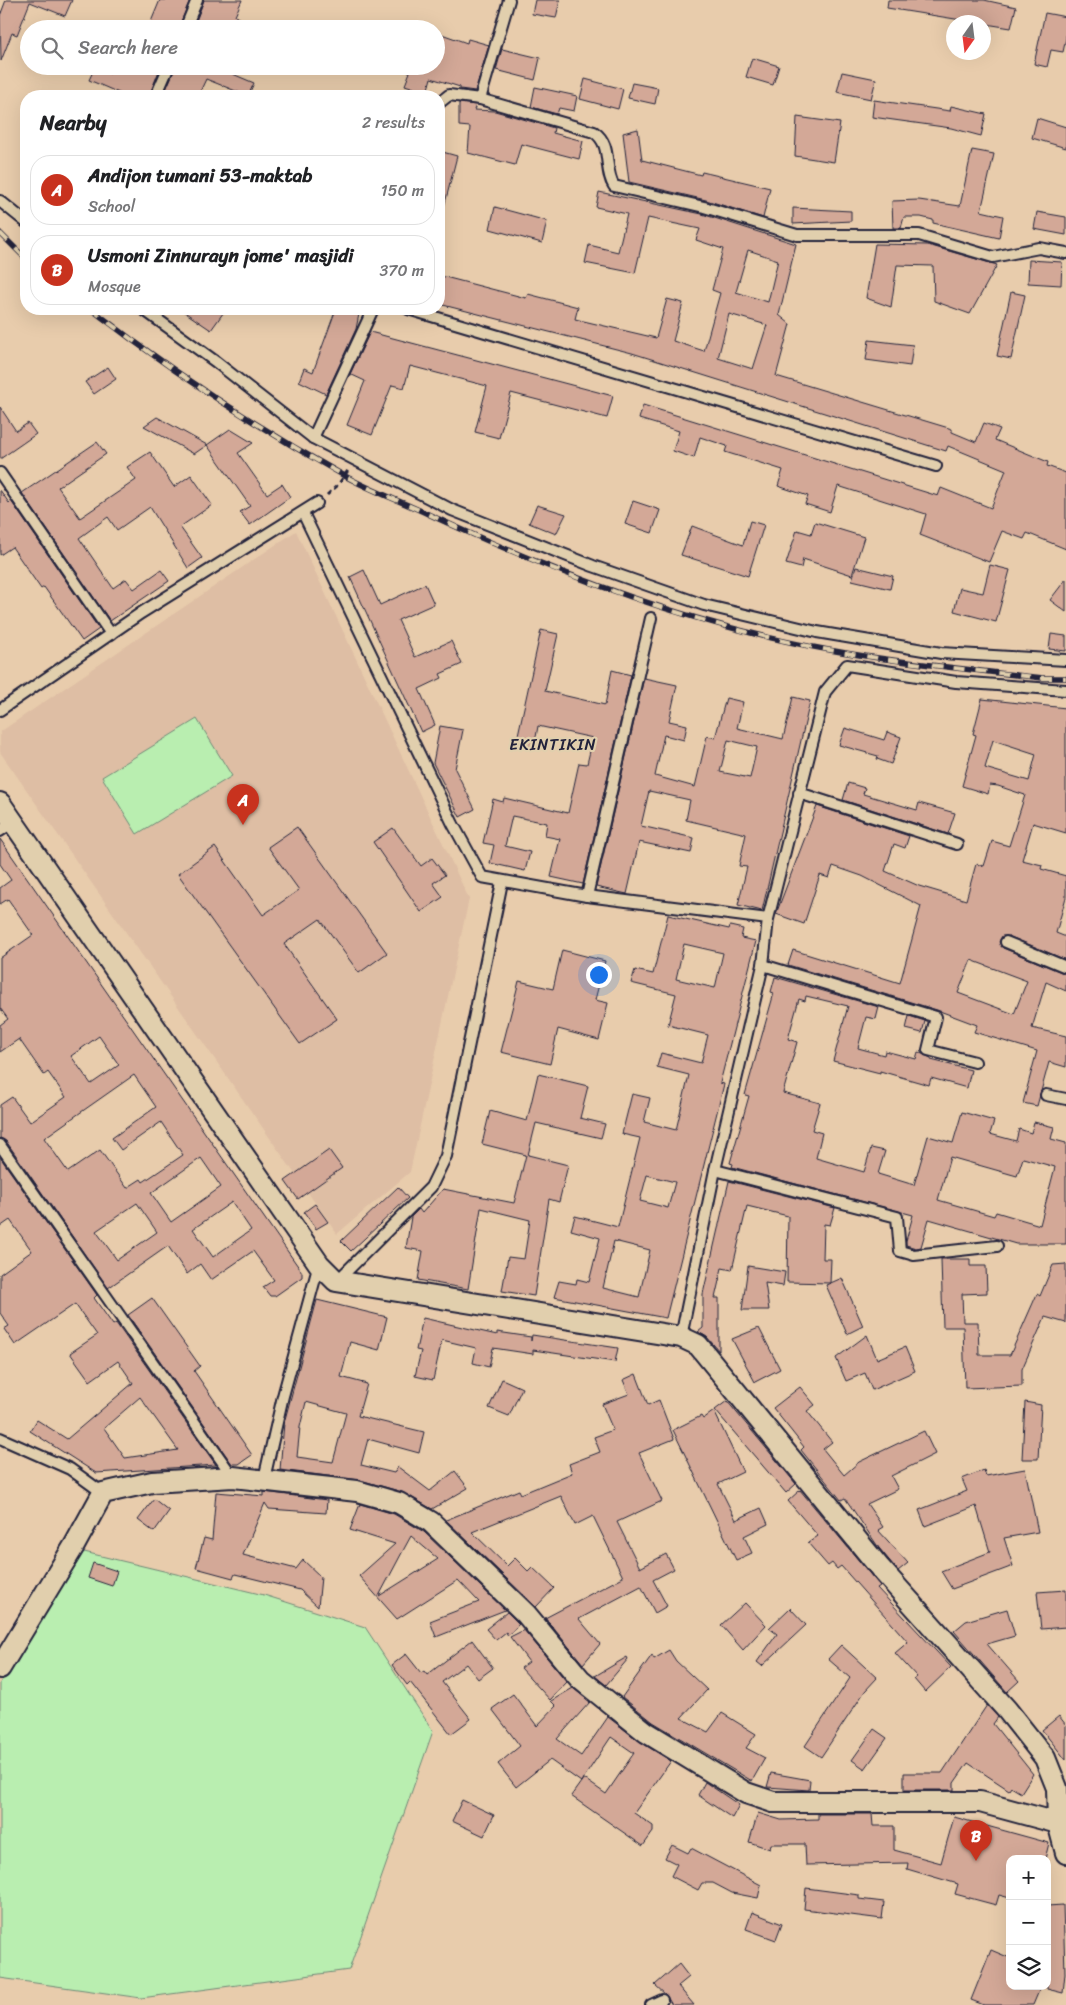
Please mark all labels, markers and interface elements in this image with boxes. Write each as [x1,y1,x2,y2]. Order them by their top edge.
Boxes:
north arrow [946,15,991,60]
search box [20,20,445,75]
text: Search here [78,31,178,64]
icon: search [38,34,66,62]
text: Nearby [40,104,106,142]
text: 2 results [362,108,425,137]
text: Andijon tumani 53-maktab [88,159,312,192]
text: A [52,176,62,205]
text: 150 m [381,176,424,205]
text: School [88,192,135,221]
text: Usmoni Zinnurayn jome' masjidi [88,239,354,272]
text: B [52,256,62,285]
text: 370 m [380,256,424,285]
text: Mosque [88,272,141,301]
district label: EKINTIKIN [509,730,597,759]
pin: A [227,784,259,825]
your location [586,962,612,988]
pin: B [960,1820,992,1861]
map controls [1006,1855,1051,1990]
button: + [1006,1855,1051,1900]
button: − [1006,1900,1051,1945]
button: layers [1006,1945,1051,1990]

